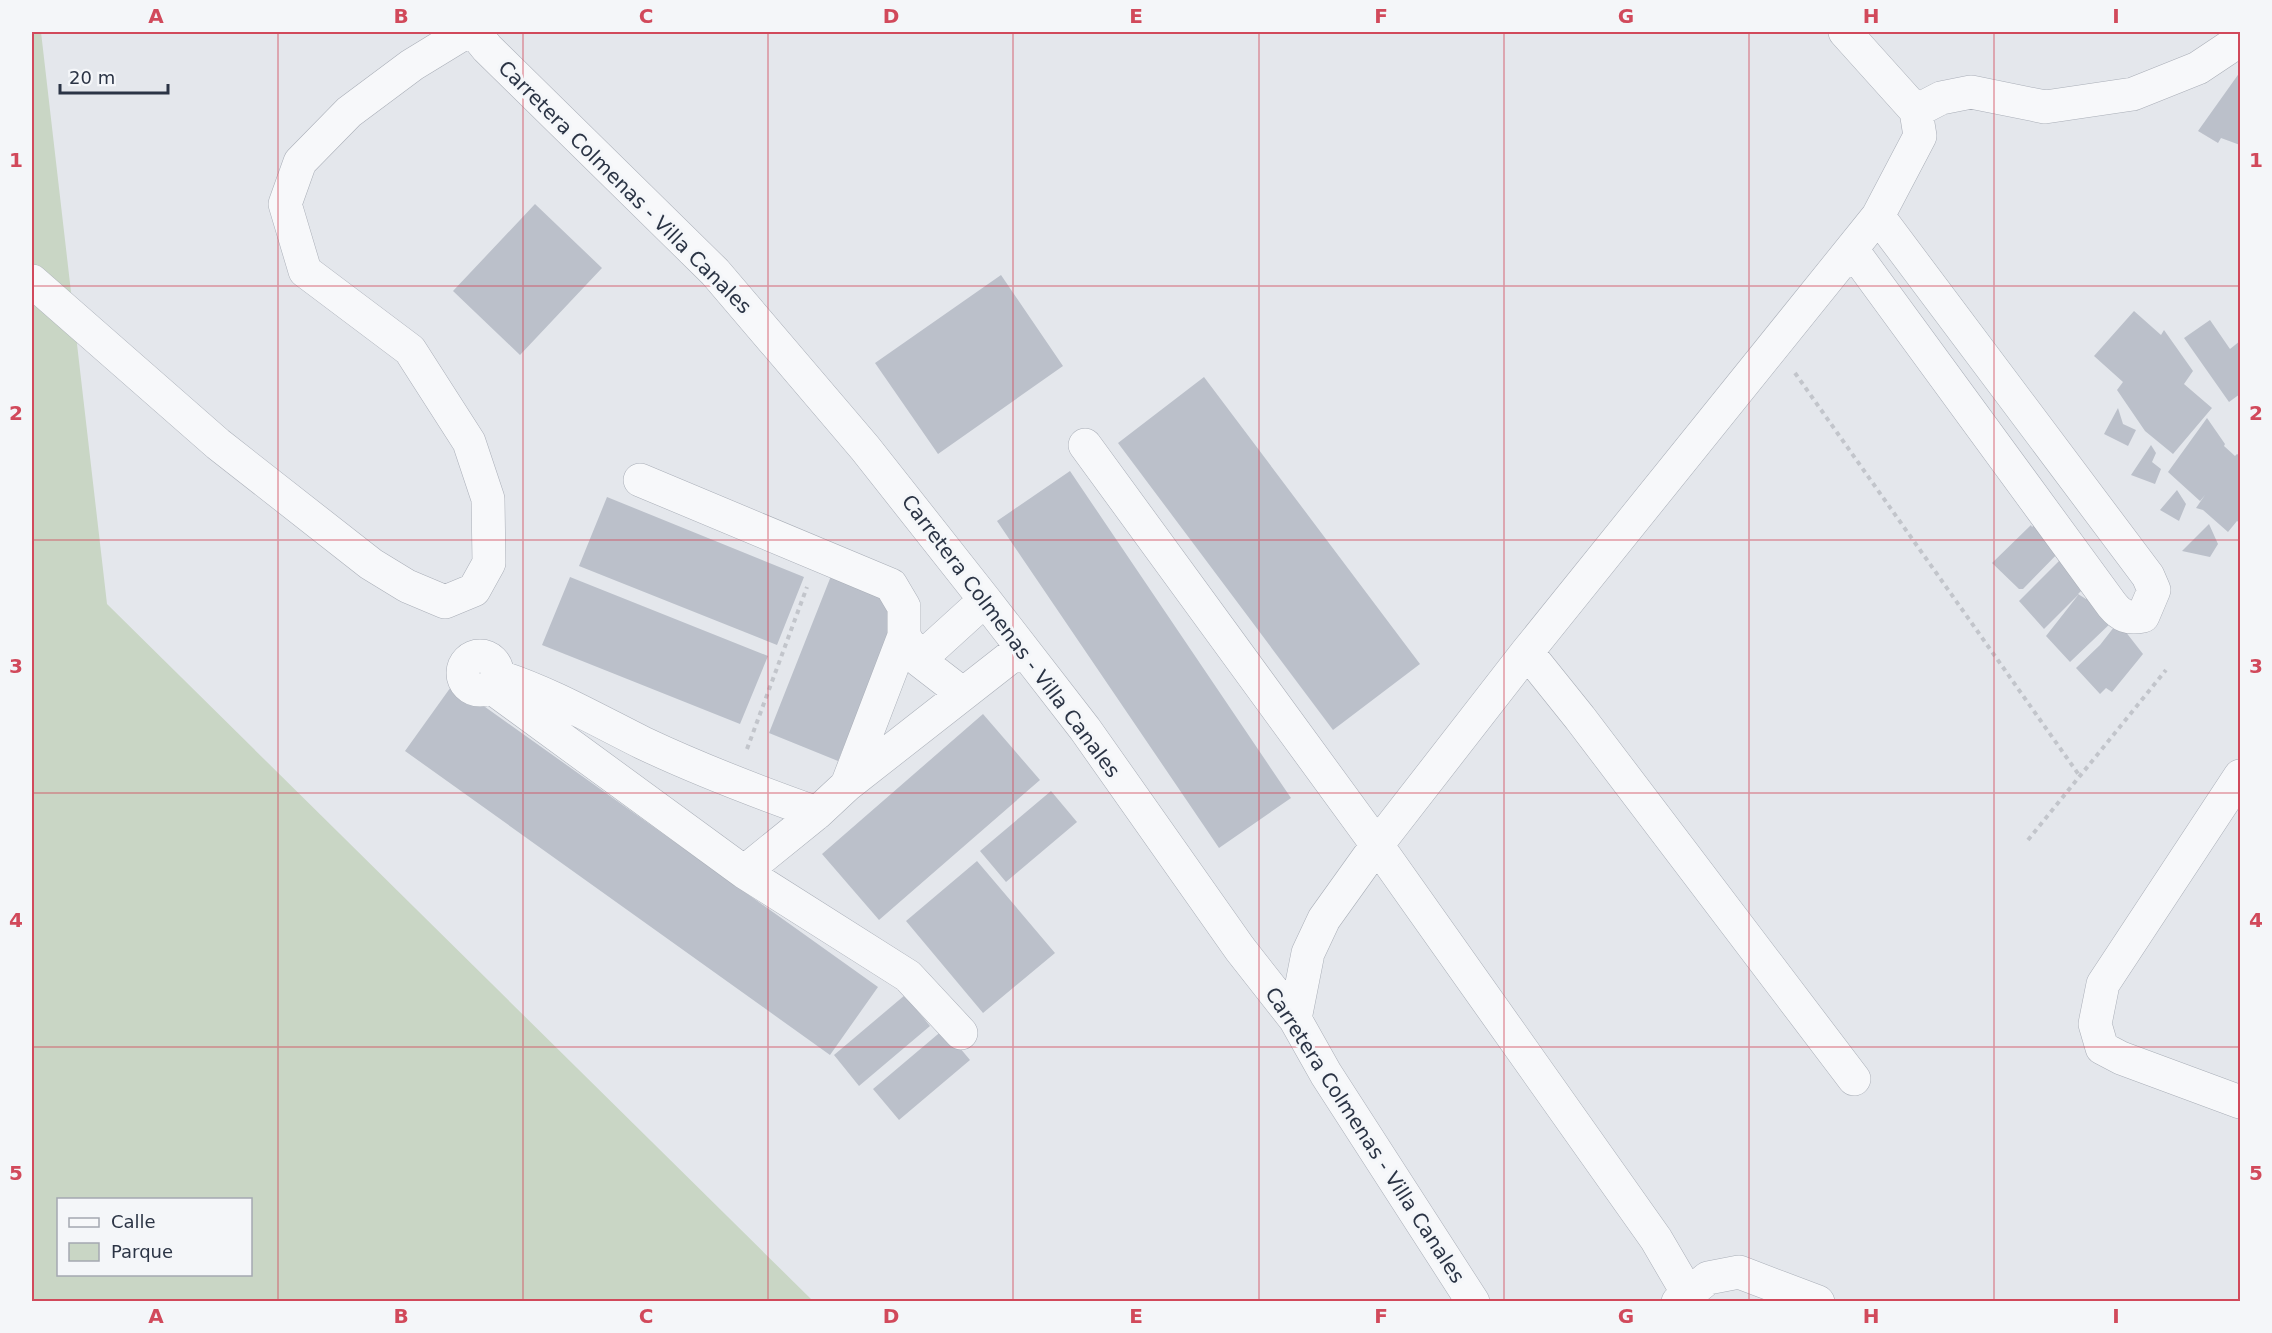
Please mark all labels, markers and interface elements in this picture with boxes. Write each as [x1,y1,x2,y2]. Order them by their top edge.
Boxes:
text: A [148,4,164,28]
text: B [393,4,409,28]
text: C [639,4,653,28]
text: D [883,4,899,28]
text: E [1129,4,1143,28]
text: F [1374,4,1388,28]
text: G [1618,4,1634,28]
text: H [1863,4,1879,28]
text: I [2112,4,2120,28]
street label: Carretera Colmenas - Villa Canales [493,55,757,319]
scale bar [60,57,168,95]
text: 20 m [69,67,115,88]
text: 1 [9,148,23,172]
text: 1 [2249,148,2263,172]
text: 2 [9,401,23,425]
text: 2 [2249,401,2263,425]
street label: Carretera Colmenas - Villa Canales [897,490,1125,782]
text: 3 [9,654,23,678]
text: 3 [2249,654,2263,678]
text: 4 [9,908,23,932]
text: 4 [2249,908,2263,932]
street label: Carretera Colmenas - Villa Canales [1260,983,1470,1287]
text: 5 [9,1161,23,1185]
text: 5 [2249,1161,2263,1185]
legend [57,1198,252,1276]
text: Calle [111,1211,156,1232]
text: Parque [111,1241,173,1262]
text: A [148,1304,164,1328]
text: B [393,1304,409,1328]
text: C [639,1304,653,1328]
text: D [883,1304,899,1328]
text: E [1129,1304,1143,1328]
text: F [1374,1304,1388,1328]
text: G [1618,1304,1634,1328]
text: H [1863,1304,1879,1328]
text: I [2112,1304,2120,1328]

